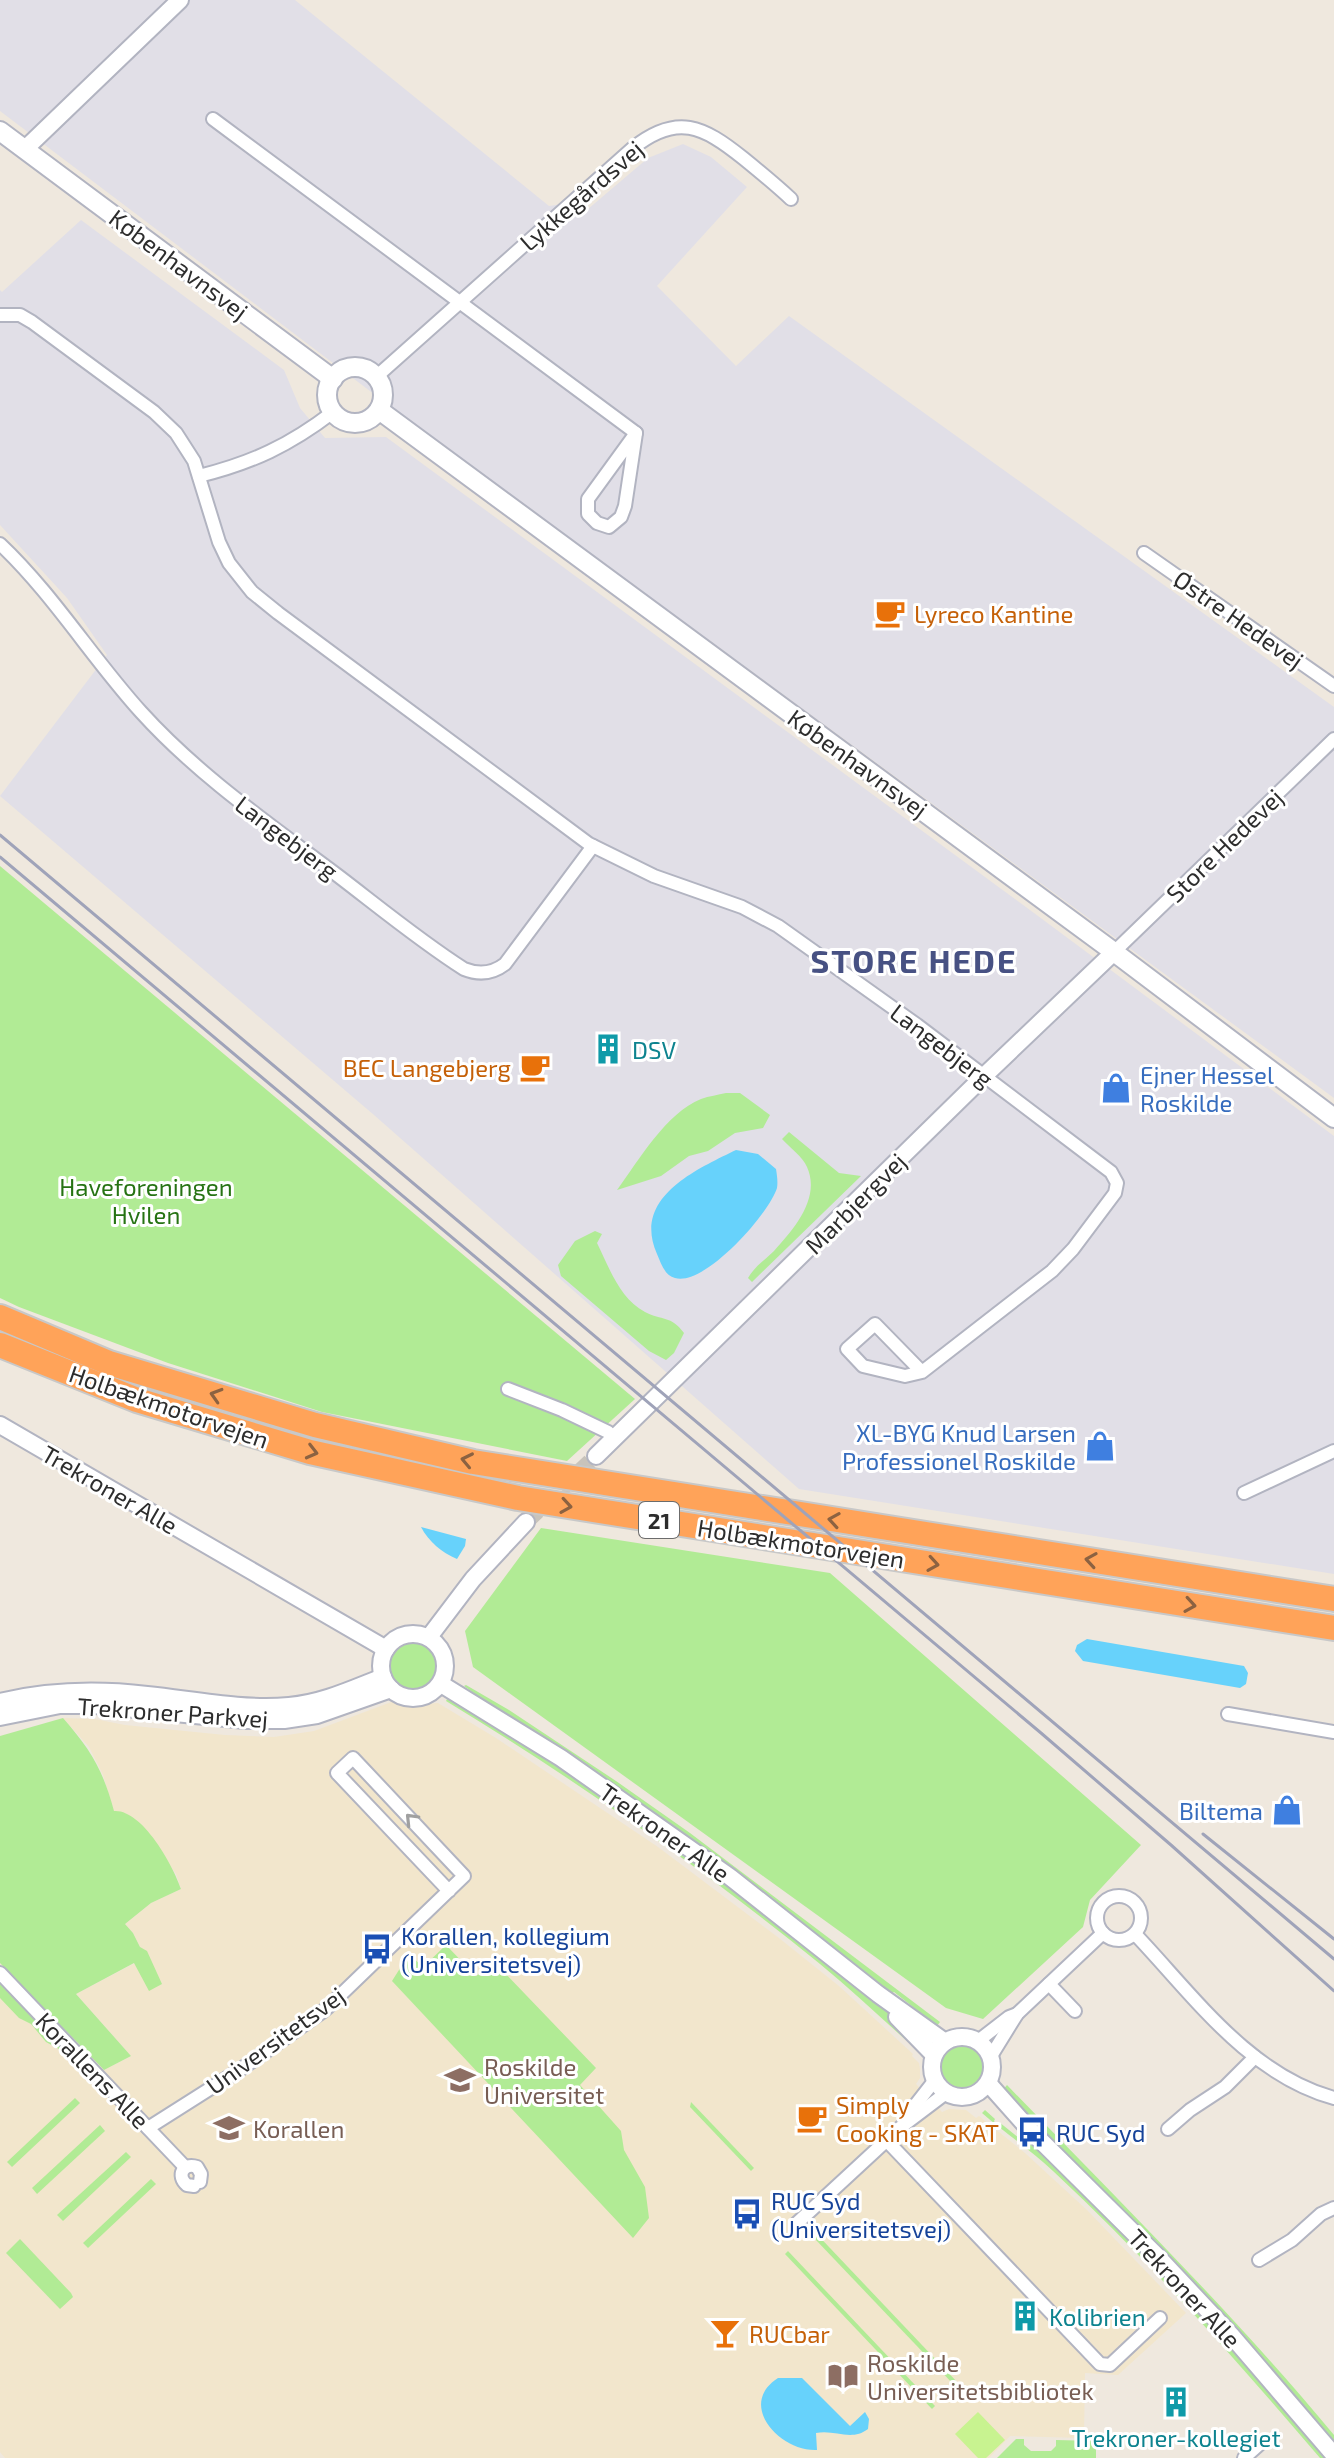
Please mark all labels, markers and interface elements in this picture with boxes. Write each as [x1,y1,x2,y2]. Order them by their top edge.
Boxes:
street label: Lykkegårdsvej [514,134,648,256]
street label: Københavnsvej [104,203,254,325]
street label: Østre Hedevej [1169,564,1309,674]
cafe icon: Lyreco Kantine [873,596,907,630]
place label: Lyreco Kantine [914,599,1073,628]
street label: Københavnsvej [782,703,934,823]
street label: Store Hedevej [1160,782,1288,908]
street label: Langebjerg [230,789,344,885]
district label: STORE HEDE [811,941,1017,979]
street label: Langebjerg [885,997,999,1093]
building icon: DSV [591,1032,625,1066]
place label: DSV [632,1035,676,1064]
cafe icon: BEC Langebjerg [518,1050,552,1084]
place label: BEC Langebjerg [343,1053,511,1082]
place label: Ejner Hessel Roskilde [1140,1060,1274,1117]
shop icon: Ejner Hessel Roskilde [1099,1071,1133,1105]
street label: Marbjergvej [798,1146,912,1260]
park label: Haveforeningen Hvilen [59,1172,233,1229]
street label: Holbækmotorvejen [66,1358,272,1454]
one-way arrow [209,1388,223,1404]
place label: XL-BYG Knud Larsen Professionel Roskilde [842,1418,1076,1475]
shop icon: XL-BYG Knud Larsen Professionel Roskilde [1083,1429,1117,1463]
street label: Trekroner Alle [37,1438,183,1540]
one-way arrow [304,1442,318,1459]
one-way arrow [461,1452,474,1469]
one-way arrow [559,1497,573,1514]
road number: 21 [639,1502,679,1538]
street label: Holbækmotorvejen [696,1512,906,1574]
one-way arrow [827,1512,841,1529]
one-way arrow [1084,1553,1098,1570]
one-way arrow [926,1555,940,1572]
one-way arrow [1183,1596,1197,1613]
street label: Trekroner Parkvej [77,1691,269,1733]
street label: Trekroner Alle [594,1777,736,1887]
shop icon: Biltema [1270,1793,1304,1827]
place label: Biltema [1179,1796,1263,1825]
one-way arrow [405,1814,420,1828]
place label: Korallen, kollegium (Universitetsvej) [401,1921,610,1978]
bus stop icon: Korallen, kollegium (Universitetsvej) [360,1932,394,1966]
street label: Universitetsvej [200,1980,350,2100]
street label: Korallens Alle [30,2006,156,2134]
place label: Roskilde Universitet [484,2052,604,2109]
school or university icon: Roskilde Universitet [443,2063,477,2097]
place label: Simply Cooking - SKAT [836,2090,999,2147]
cafe icon: Simply Cooking - SKAT [795,2101,829,2135]
school or university icon: Korallen [212,2111,246,2145]
place label: Korallen [253,2114,344,2143]
bus stop icon: RUC Syd [1015,2115,1049,2149]
place label: RUC Syd [1056,2118,1145,2147]
place label: RUC Syd (Universitetsvej) [771,2186,951,2243]
bus stop icon: RUC Syd (Universitetsvej) [730,2197,764,2231]
street label: Trekroner Alle [1123,2223,1247,2353]
building icon: Kolibrien [1008,2299,1042,2333]
place label: Kolibrien [1049,2302,1146,2331]
bar icon: RUCbar [708,2316,742,2350]
place label: RUCbar [749,2319,830,2348]
place label: Roskilde Universitetsbibliotek [867,2348,1094,2405]
library icon: Roskilde Universitetsbibliotek [826,2359,860,2393]
building icon: Trekroner-kollegiet [1159,2385,1193,2419]
place label: Trekroner-kollegiet [1071,2423,1281,2452]

